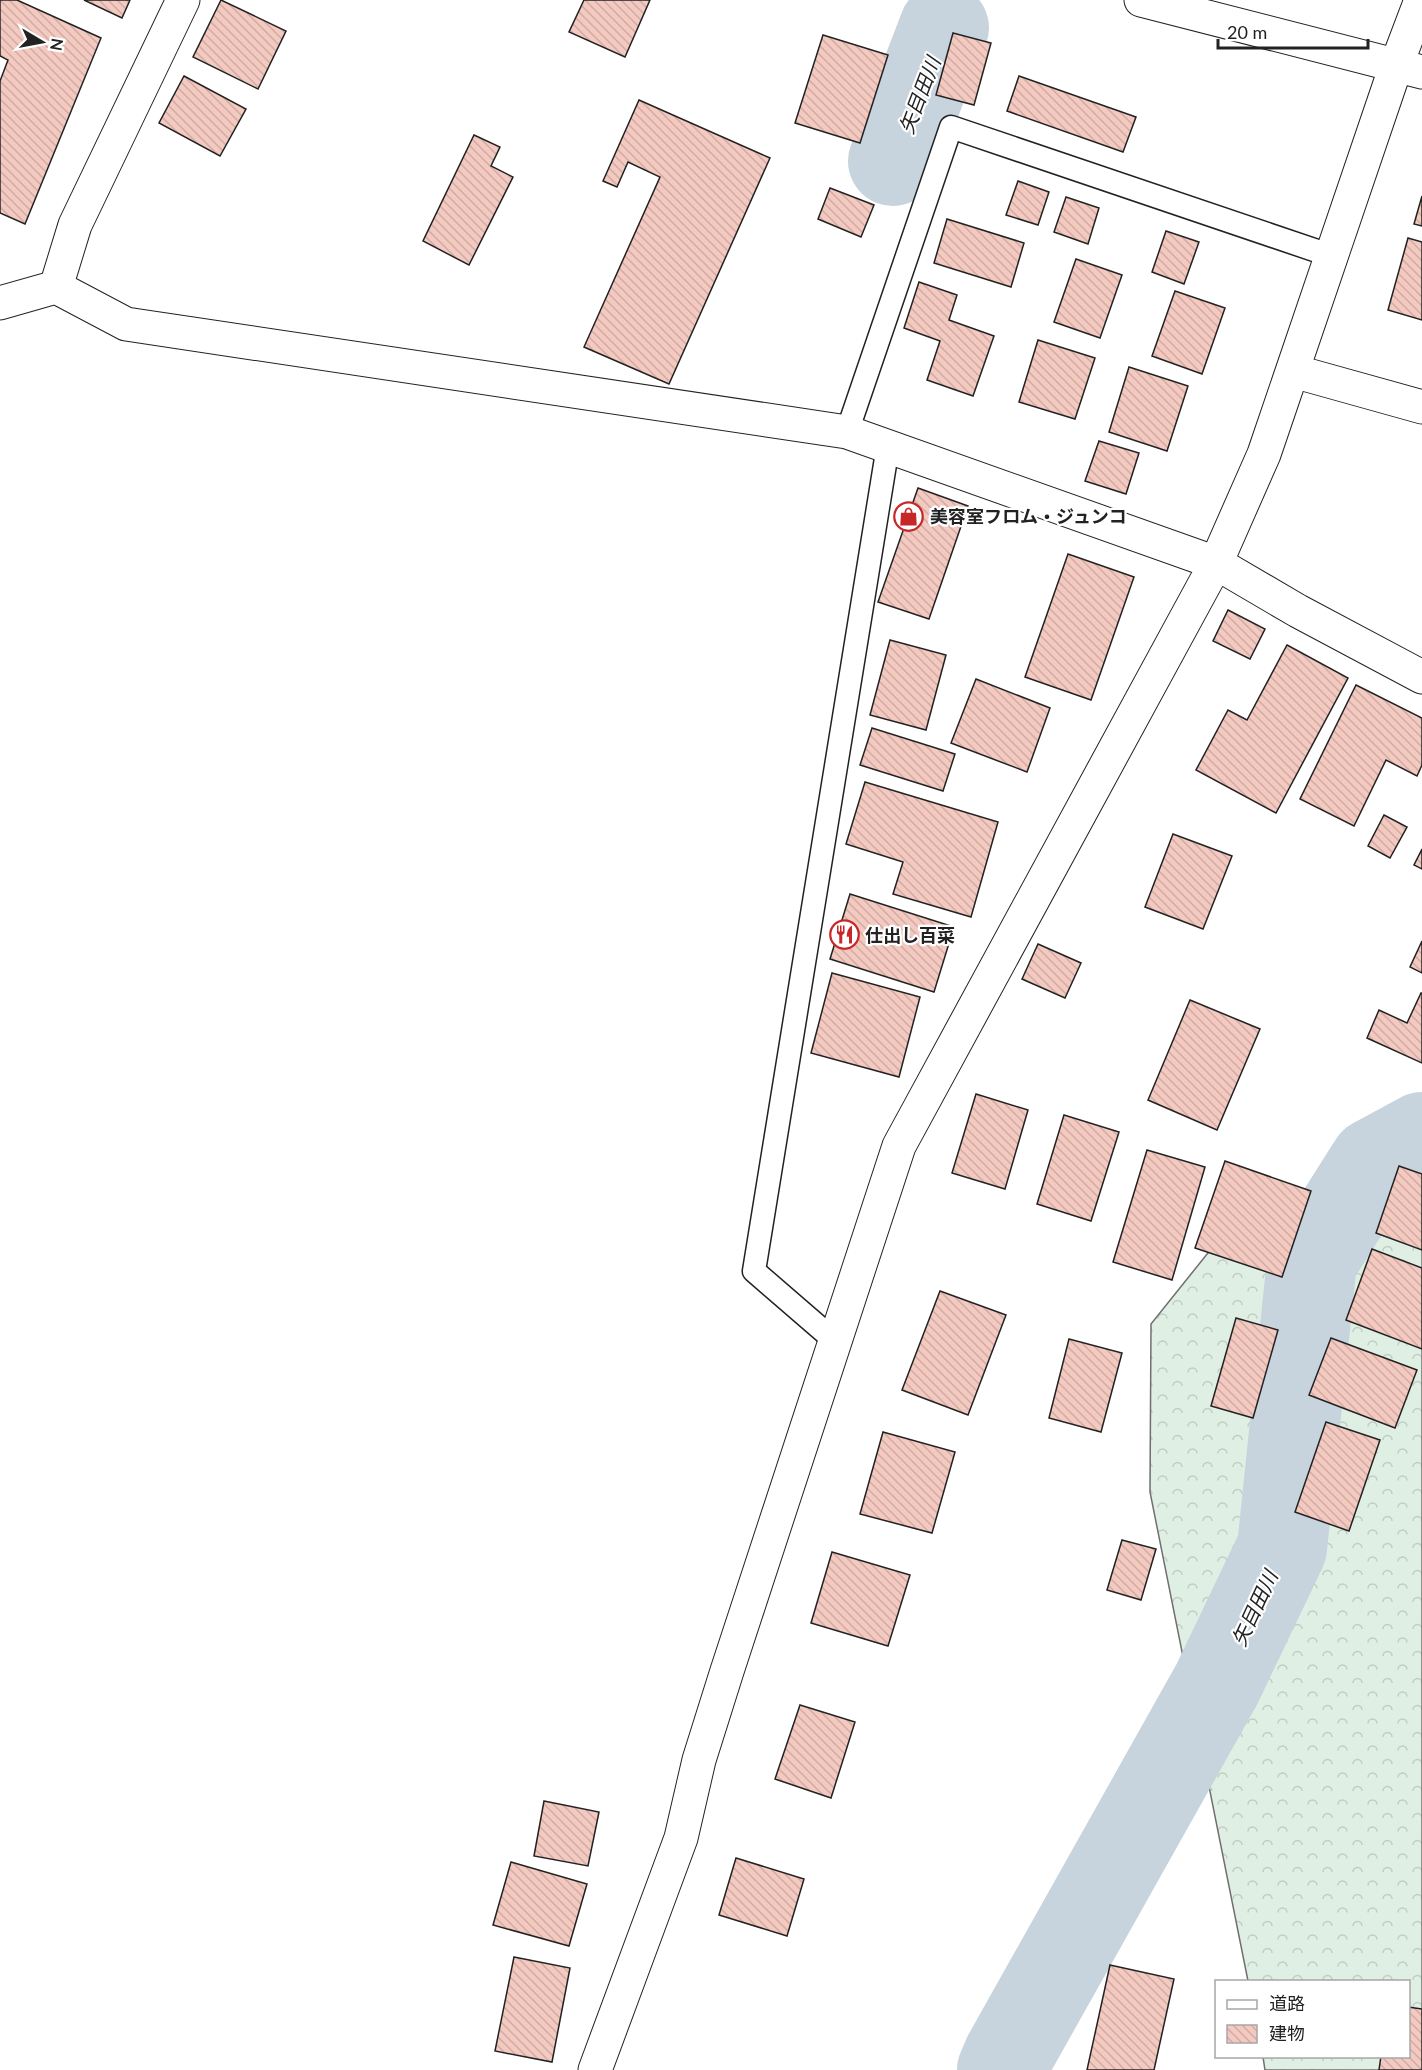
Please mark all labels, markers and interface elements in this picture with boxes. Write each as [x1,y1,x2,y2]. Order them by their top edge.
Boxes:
north arrow [12,12,72,72]
scale bar [1218,12,1368,50]
text: 20 m [1227,21,1267,43]
text: N [47,37,68,52]
water label: 矢目田川 [893,51,945,137]
shop icon: 美容室フロム・ジュンコ [893,500,925,532]
place label: 美容室フロム・ジュンコ [930,505,1127,527]
restaurant icon: 仕出し百菜 [828,919,860,951]
place label: 仕出し百菜 [865,924,955,946]
water label: 矢目田川 [1226,1565,1283,1649]
legend [1215,1980,1410,2058]
text: 道路 [1269,1992,1305,2014]
text: 建物 [1269,2022,1305,2044]

